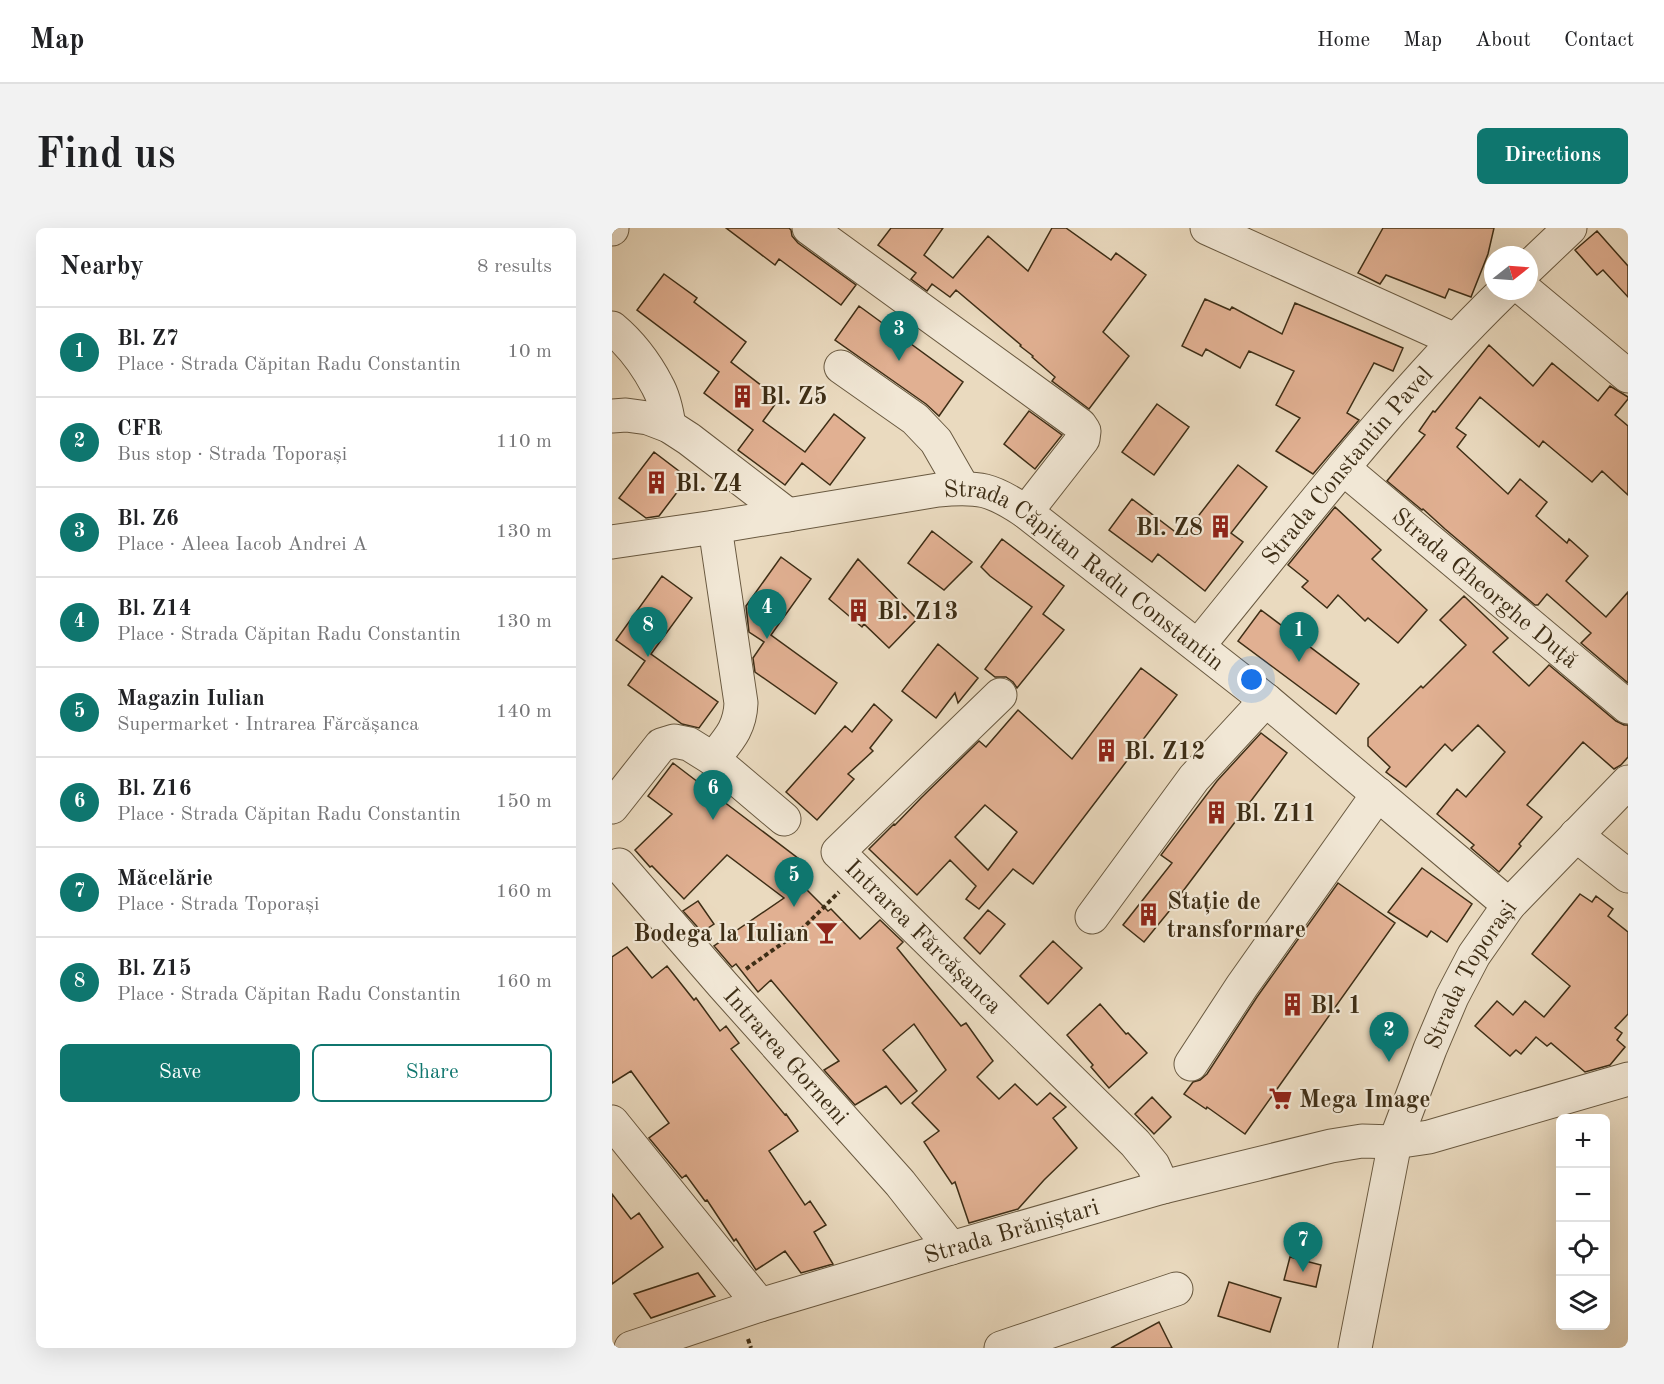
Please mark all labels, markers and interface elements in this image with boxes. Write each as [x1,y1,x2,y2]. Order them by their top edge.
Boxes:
text: Map [30,27,84,55]
text: Home [1317,30,1370,51]
text: Map [1403,30,1442,51]
text: About [1475,30,1531,51]
text: Contact [1564,30,1634,51]
button: Directions [1477,128,1628,184]
text: Find us [36,135,175,177]
north arrow [1484,246,1538,300]
text: Nearby [60,254,144,280]
text: 8 results [477,257,552,277]
pin: 3 [880,312,918,361]
text: Bl. Z7 [117,328,179,350]
text: 1 [74,342,85,362]
text: 10 m [507,342,552,362]
text: Place · Strada Căpitan Radu Constantin [117,355,461,375]
street label: Strada Constantin Pavel [1259,363,1438,570]
building icon: Bl. Z5 [729,383,755,409]
place label: Bl. Z5 [760,385,827,410]
text: CFR [117,418,162,440]
text: 2 [74,432,85,452]
text: 110 m [496,432,552,452]
text: Bus stop · Strada Toporași [117,445,347,465]
building icon: Bl. Z4 [644,470,670,496]
place label: Bl. Z4 [675,473,742,497]
street label: Strada Căpitan Radu Constantin [943,478,1228,676]
street label: Strada Gheorghe Duță [1387,504,1582,674]
text: Bl. Z6 [117,508,179,530]
building icon: Bl. Z8 [1208,514,1234,540]
place label: Bl. Z8 [1136,517,1203,541]
text: 3 [74,522,85,542]
text: 130 m [496,522,552,542]
text: Place · Aleea Iacob Andrei A [117,535,368,555]
pin: 4 [748,590,786,639]
text: Bl. Z14 [117,598,192,620]
building icon: Bl. Z13 [846,598,872,624]
place label: Bl. Z13 [877,601,958,625]
pin: 8 [628,608,668,657]
text: 4 [74,612,85,632]
text: 130 m [496,612,552,632]
pin: 1 [1280,612,1318,662]
text: Place · Strada Căpitan Radu Constantin [117,625,461,645]
your location [1237,665,1266,694]
text: Magazin Iulian [117,688,265,710]
text: 5 [74,702,85,722]
text: 140 m [496,702,552,722]
text: Supermarket · Intrarea Fărcășanca [117,715,419,735]
building icon: Bl. Z12 [1093,738,1119,764]
place label: Bl. Z12 [1124,741,1205,765]
pin: 6 [694,770,732,820]
text: Bl. Z16 [117,778,192,800]
text: 6 [74,792,85,812]
text: 150 m [496,792,552,812]
building icon: Bl. Z11 [1204,800,1230,826]
place label: Bl. Z11 [1235,803,1316,827]
text: Place · Strada Căpitan Radu Constantin [117,805,461,825]
street label: Intrarea Fărcășanca [840,856,1006,1019]
pin: 5 [774,858,813,907]
text: Măcelărie [117,868,213,890]
text: 7 [74,882,85,902]
text: 160 m [496,882,552,902]
place label: Stație de transformare [1167,891,1306,943]
text: Place · Strada Toporași [117,895,319,915]
street label: Strada Toporași [1421,897,1522,1053]
building icon: Stație de transformare [1136,902,1162,928]
bar icon: Bodega la Iulian [814,920,840,946]
place label: Bodega la Iulian [633,923,809,947]
text: Bl. Z15 [117,958,192,980]
text: 8 [74,972,85,992]
text: 160 m [496,972,552,992]
street label: Intrarea Gorneni [718,984,852,1130]
text: Place · Strada Căpitan Radu Constantin [117,985,461,1005]
building icon: Bl. 1 [1279,992,1305,1018]
place label: Bl. 1 [1310,995,1362,1019]
pin: 2 [1370,1012,1408,1062]
button: Save [60,1044,300,1102]
button: Share [312,1044,552,1102]
supermarket icon: Mega Image [1268,1086,1294,1112]
place label: Mega Image [1299,1089,1430,1113]
map controls [1556,1114,1610,1330]
button: + [1556,1114,1610,1168]
button: − [1556,1168,1610,1222]
street label: Strada Brăniștari [922,1196,1102,1269]
pin: 7 [1284,1222,1322,1272]
button: locate [1556,1222,1610,1276]
button: layers [1556,1276,1610,1330]

